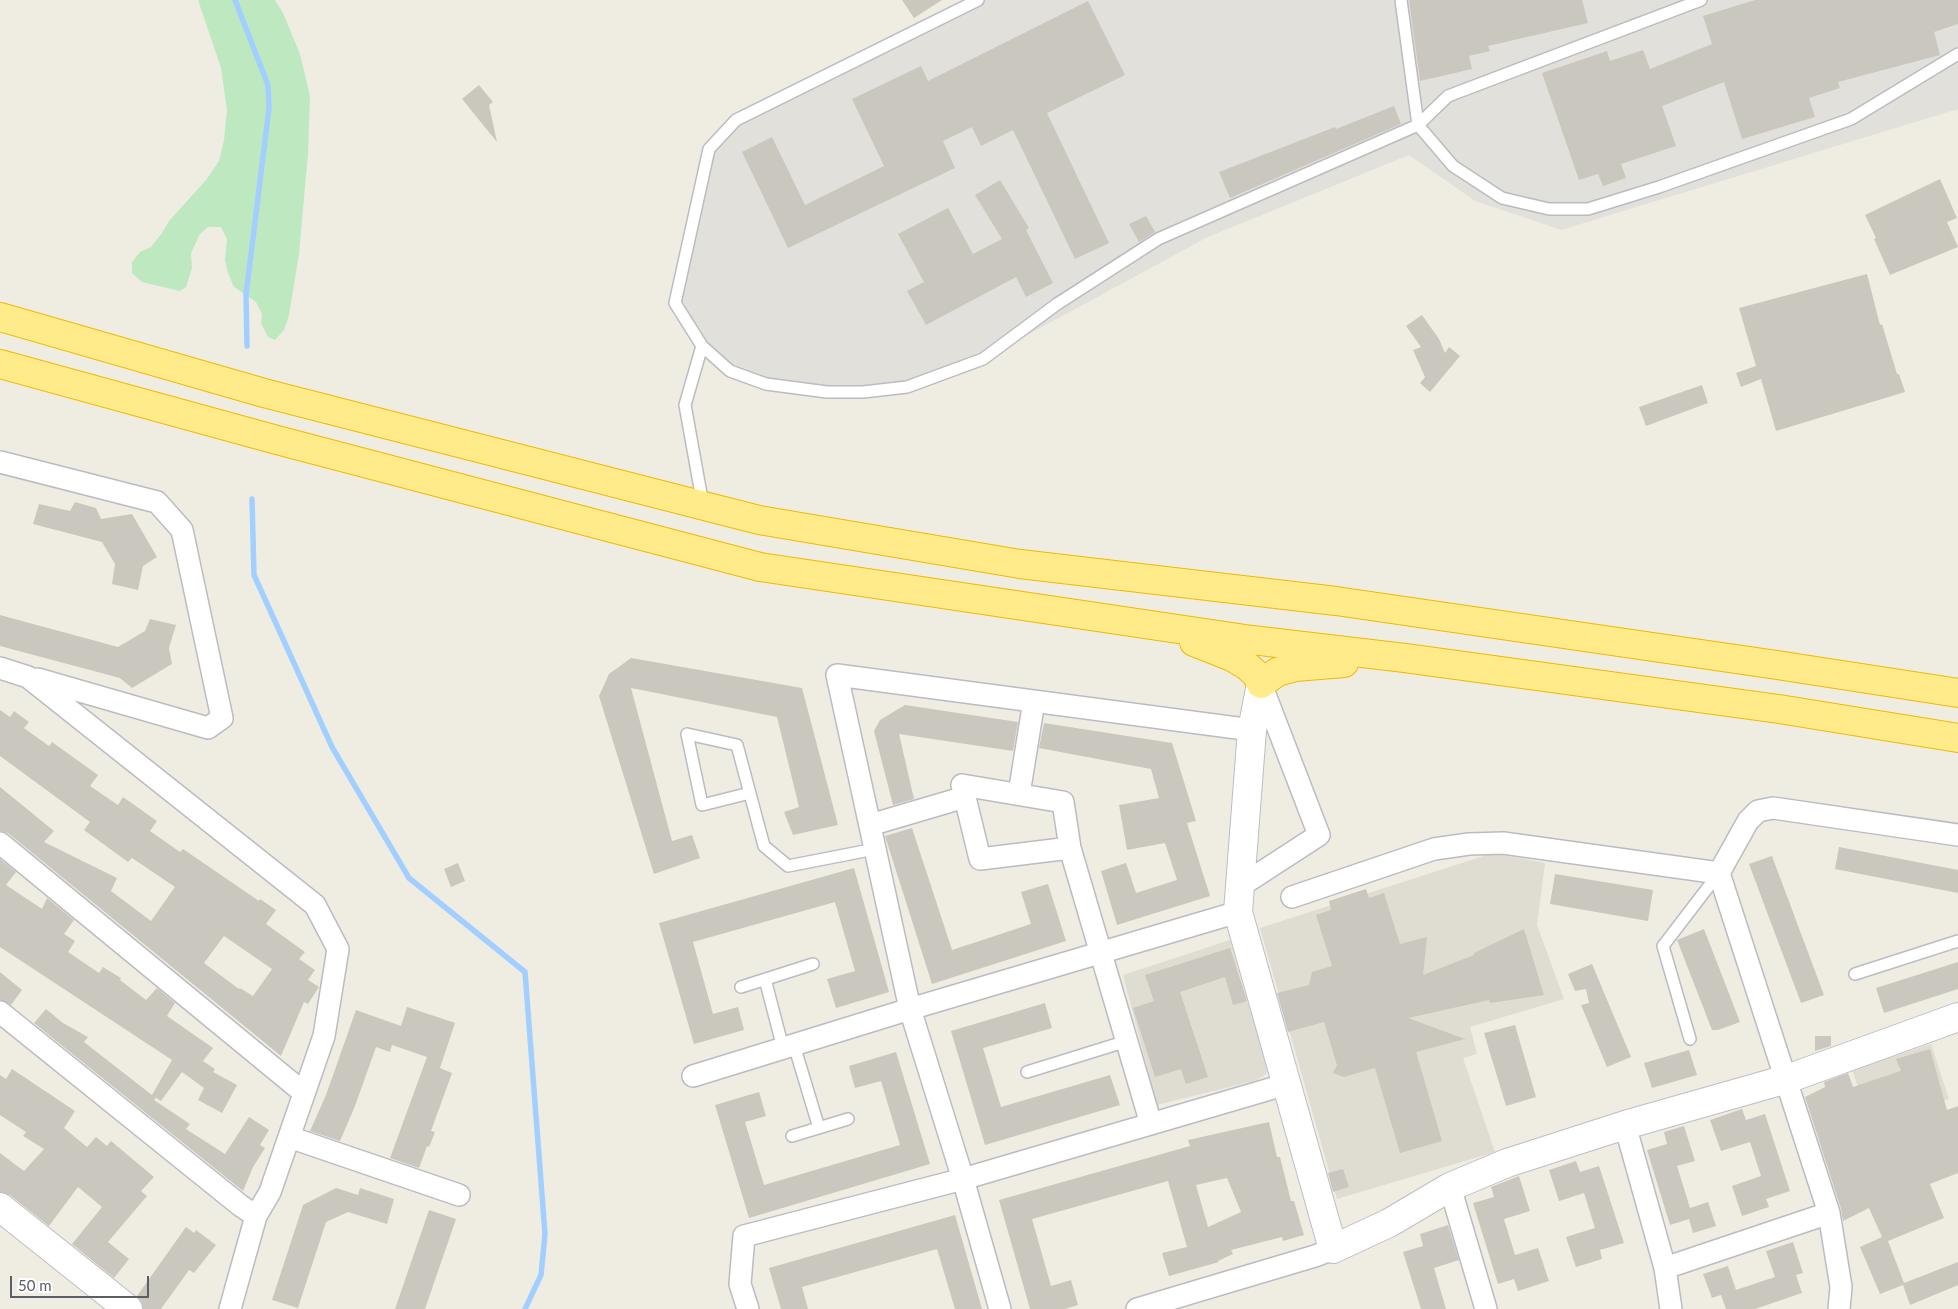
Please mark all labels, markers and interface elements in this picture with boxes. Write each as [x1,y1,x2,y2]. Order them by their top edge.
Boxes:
scale bar [12,1266,151,1298]
text: 50 m [18,1276,52,1294]

